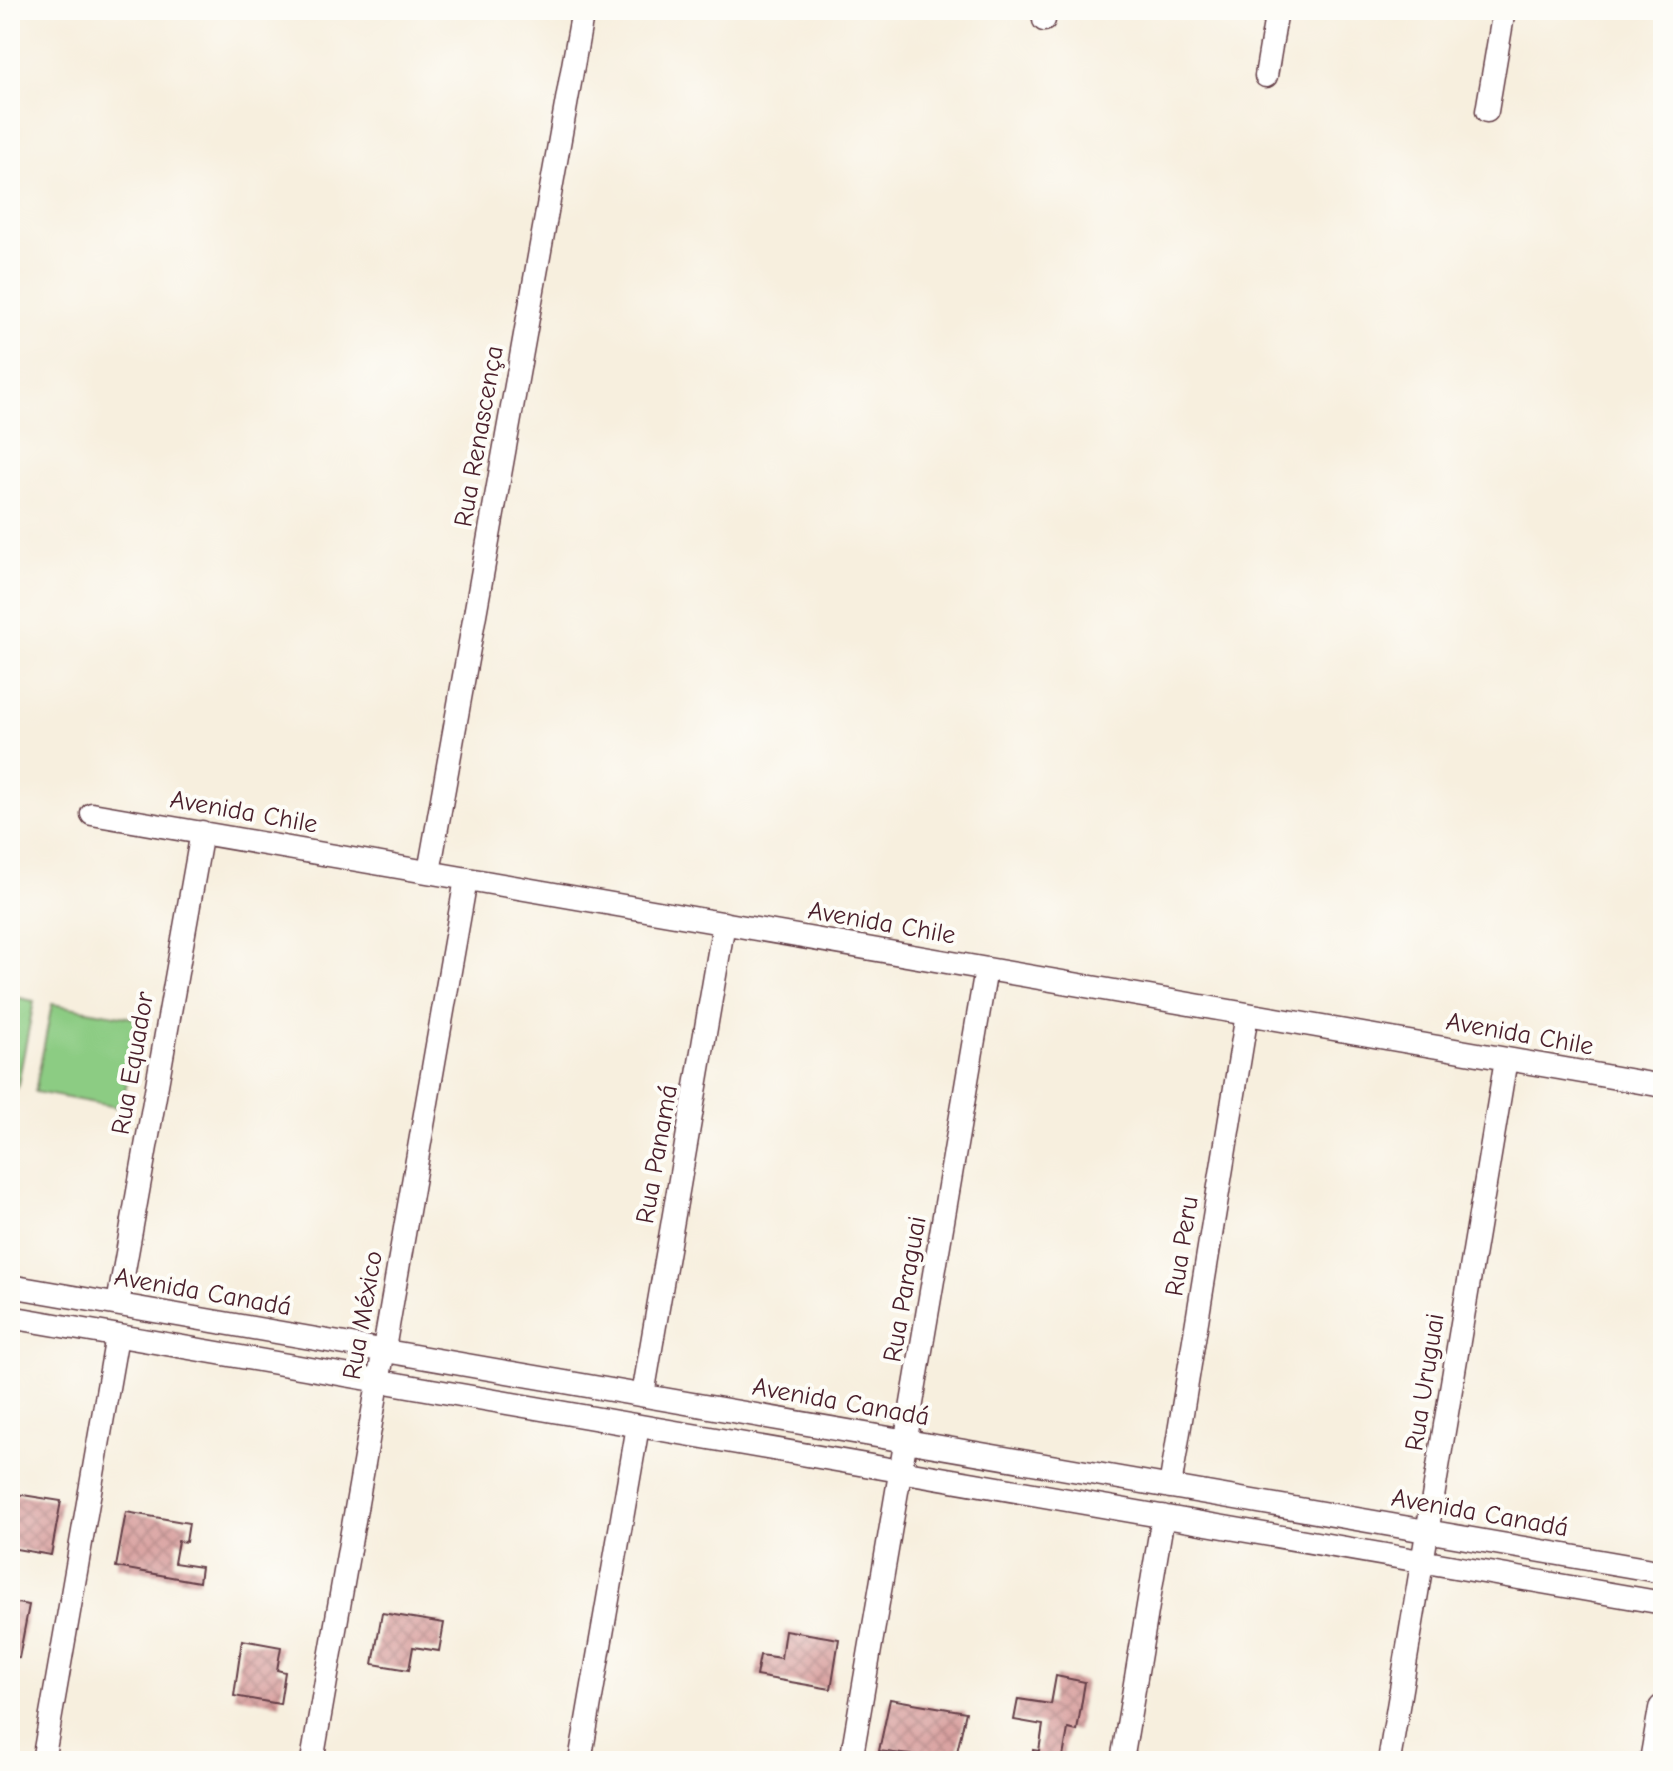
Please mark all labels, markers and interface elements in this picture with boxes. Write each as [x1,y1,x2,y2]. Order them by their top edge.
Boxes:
street label: Rua Renascença [448,343,510,529]
street label: Avenida Chile [168,784,320,840]
street label: Avenida Chile [806,895,958,951]
street label: Rua Equador [106,989,160,1137]
street label: Avenida Chile [1444,1006,1596,1062]
street label: Rua Panamá [630,1082,684,1226]
street label: Rua Peru [1159,1194,1205,1298]
street label: Rua Paraguai [877,1214,933,1364]
street label: Rua México [337,1248,389,1382]
street label: Avenida Canadá [112,1262,294,1322]
street label: Rua Uruguai [1399,1311,1451,1453]
street label: Avenida Canadá [750,1372,932,1432]
street label: Avenida Canadá [1389,1483,1571,1543]

